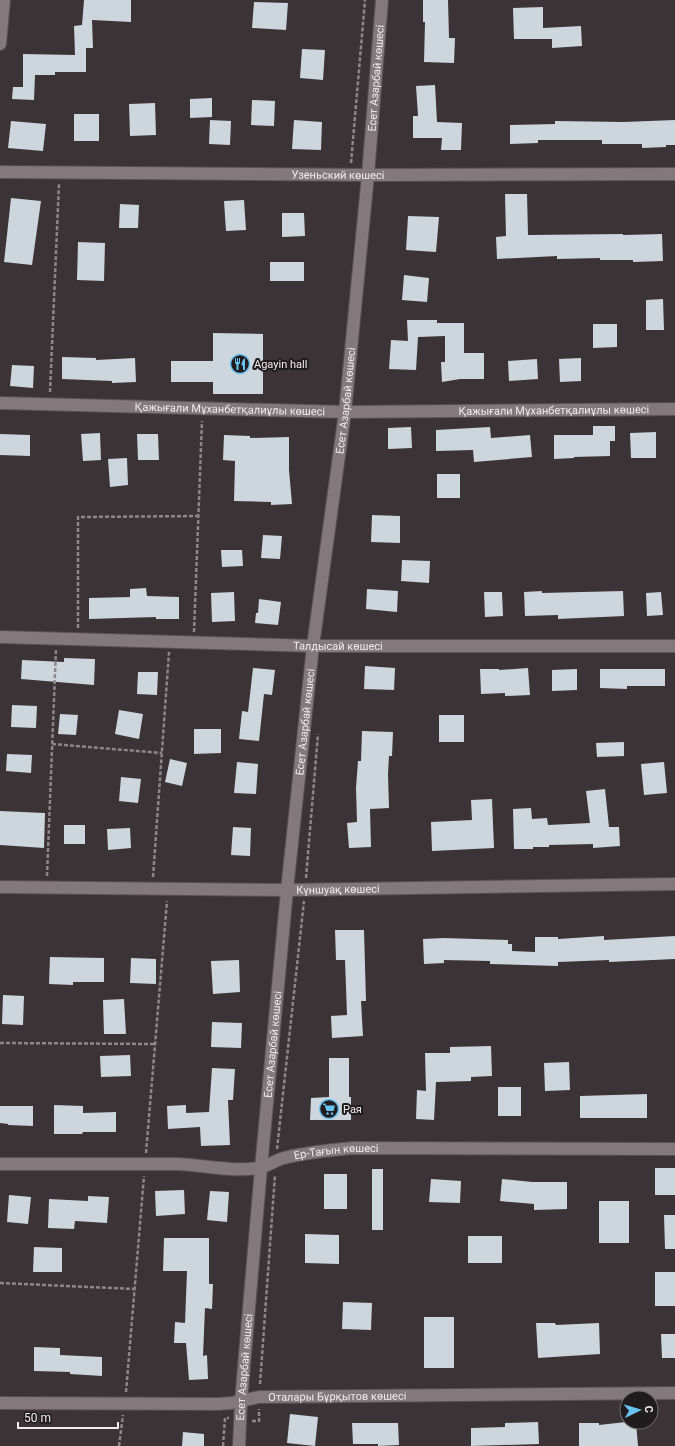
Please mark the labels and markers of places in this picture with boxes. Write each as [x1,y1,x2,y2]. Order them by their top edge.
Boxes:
restaurant icon: Agayin hall [229,353,251,375]
place label: Agayin hall [254,358,307,371]
supermarket icon: Рая [318,1098,340,1120]
place label: Рая [343,1103,362,1116]

